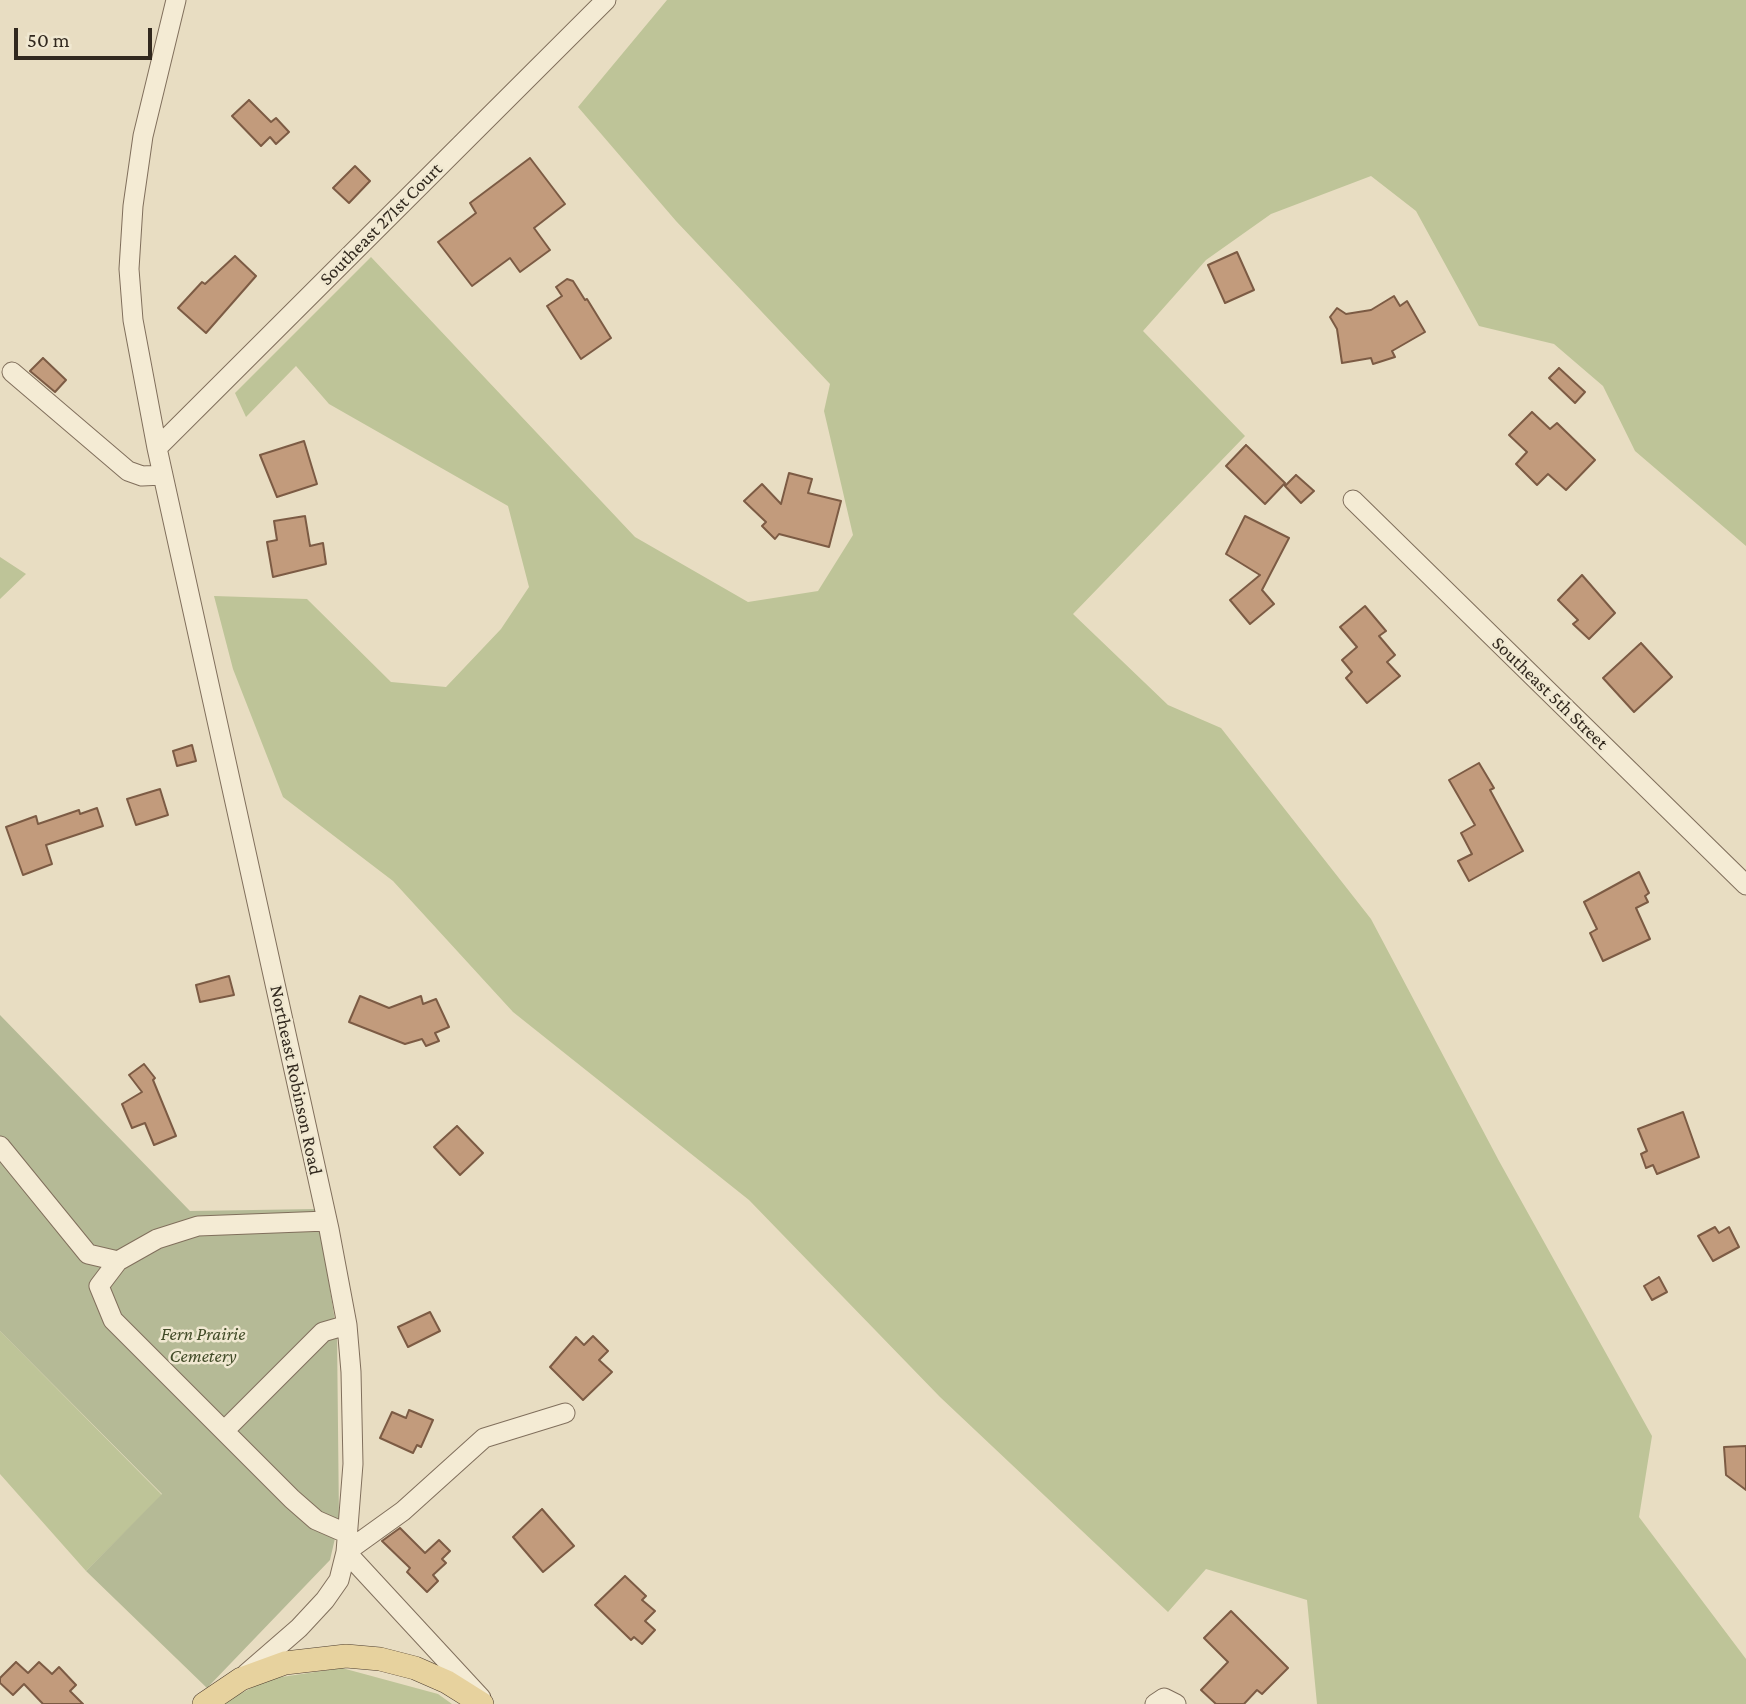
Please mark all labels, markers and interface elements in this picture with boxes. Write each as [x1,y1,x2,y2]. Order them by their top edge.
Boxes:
scale bar [18,14,156,58]
text: 50 m [27,28,70,52]
street label: Southeast 271st Court [315,158,447,290]
street label: Southeast 5th Street [1487,632,1613,754]
street label: Northeast Robinson Road [265,983,327,1177]
park label: Fern Prairie Cemetery [161,1323,245,1367]

